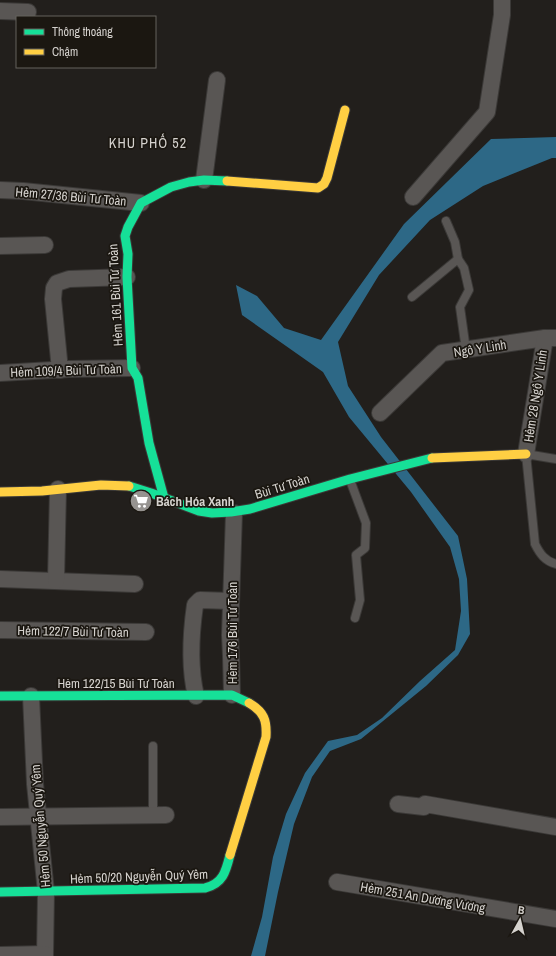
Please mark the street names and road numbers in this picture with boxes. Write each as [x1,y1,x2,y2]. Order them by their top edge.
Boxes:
street label: Hẻm 27/36 Bùi Tư Toàn [15,183,127,210]
street label: Hẻm 161 Bùi Tư Toàn [104,243,127,347]
street label: Ngô Y Linh [453,336,508,361]
street label: Hẻm 28 Ngô Y Linh [520,349,551,443]
street label: Hẻm 109/4 Bùi Tư Toàn [10,360,122,381]
street label: Bùi Tư Toàn [253,470,312,503]
street label: Hẻm 176 Bùi Tư Toàn [224,582,241,684]
street label: Hẻm 122/7 Bùi Tư Toàn [17,622,129,641]
street label: Hẻm 122/15 Bùi Tư Toàn [57,675,175,692]
street label: Hẻm 50 Nguyễn Quý Yêm [27,764,54,888]
street label: Hẻm 50/20 Nguyễn Quý Yêm [70,866,208,887]
street label: Hẻm 251 An Dương Vương [359,878,487,917]

